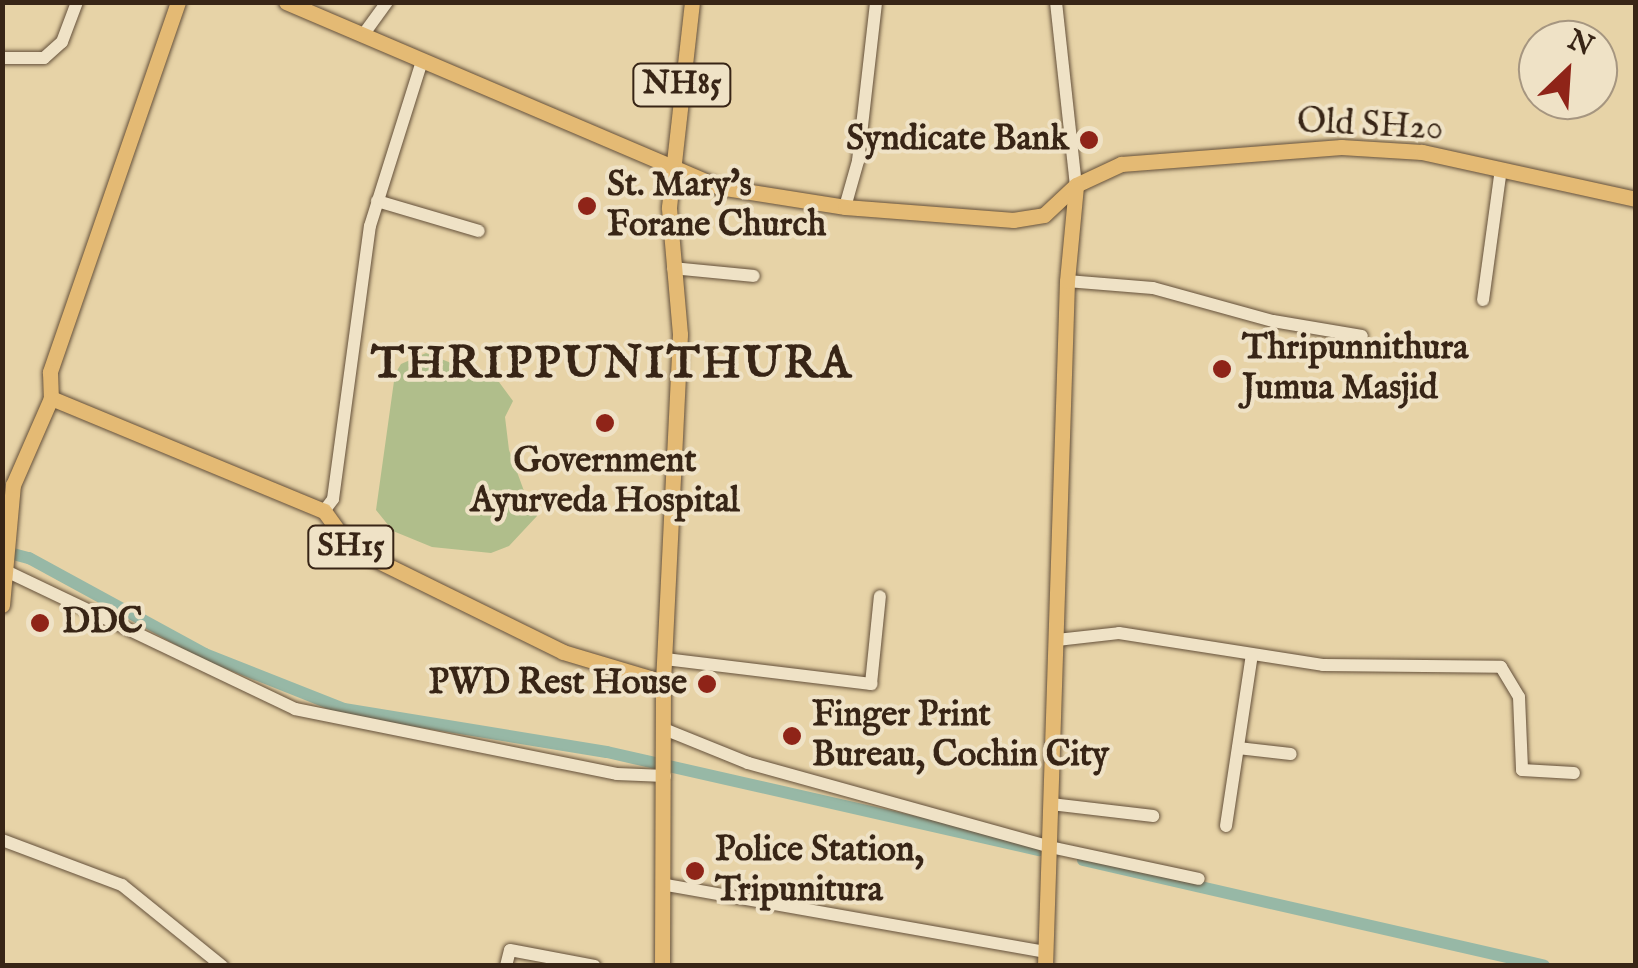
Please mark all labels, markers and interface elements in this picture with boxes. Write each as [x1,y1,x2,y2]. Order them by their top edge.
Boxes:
north arrow [1518,20,1618,120]
text: N [1562,23,1598,65]
road number: NH85 [632,58,732,112]
street label: Old SH20 [1296,101,1444,151]
place label: Syndicate Bank [846,119,1069,161]
marker: Syndicate Bank [1078,129,1100,151]
place label: St. Mary's Forane Church [607,165,826,247]
marker: St. Mary's Forane Church [576,195,598,217]
place label: Thripunnithura Jumua Masjid [1242,328,1468,410]
district label: THRIPPUNITHURA [371,338,853,392]
marker: Thripunnithura Jumua Masjid [1211,358,1233,380]
marker: Government Ayurveda Hospital [592,410,618,436]
place label: Government Ayurveda Hospital [470,441,740,523]
road number: SH15 [306,520,396,574]
place label: DDC [62,602,143,644]
marker: DDC [27,610,53,636]
place label: PWD Rest House [428,663,687,705]
marker: PWD Rest House [696,673,718,695]
place label: Finger Print Bureau, Cochin City [812,695,1109,777]
marker: Finger Print Bureau, Cochin City [781,725,803,747]
place label: Police Station, Tripunitura [715,830,924,912]
marker: Police Station, Tripunitura [684,860,706,882]

